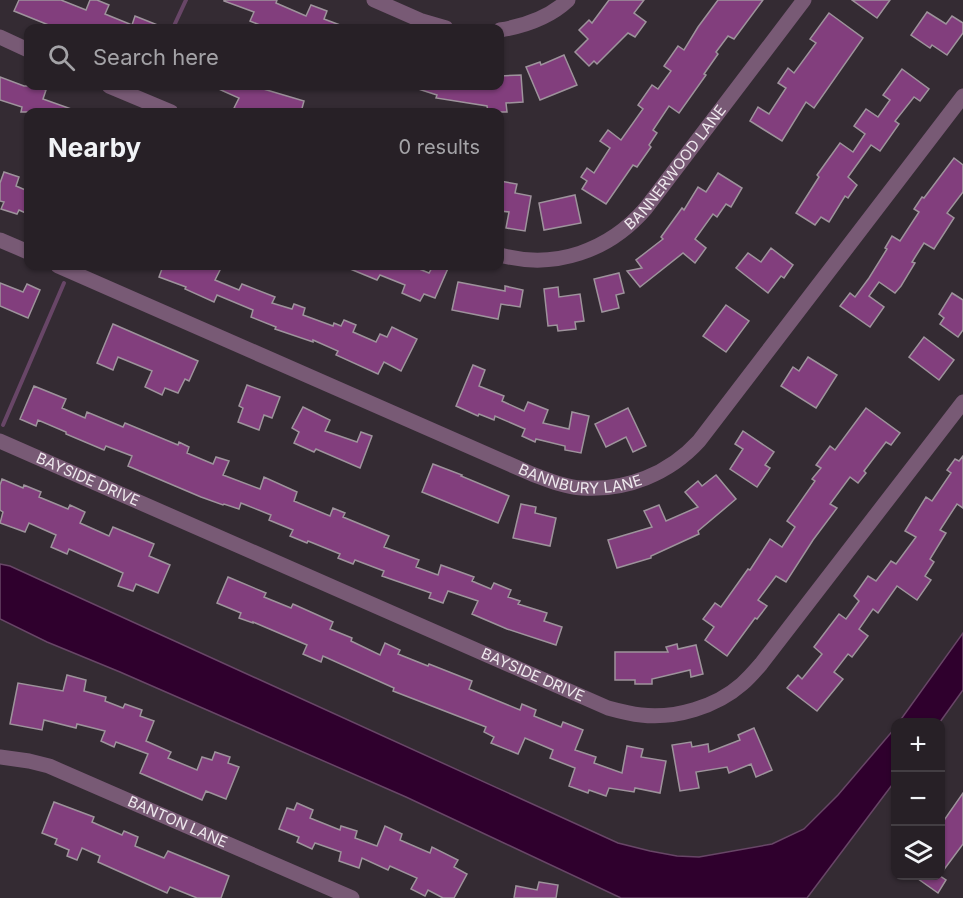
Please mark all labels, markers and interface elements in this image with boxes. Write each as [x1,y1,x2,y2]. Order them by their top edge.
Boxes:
search box [24,24,504,90]
icon: search [45,41,78,74]
text: Search here [93,44,219,70]
street label: BANNERWOOD LANE [620,101,730,234]
text: Nearby [48,132,141,163]
text: 0 results [398,135,480,159]
street label: BAYSIDE DRIVE [34,448,143,510]
street label: BANNBURY LANE [516,459,644,497]
street label: BAYSIDE DRIVE [478,644,588,706]
map controls [891,718,945,880]
button: + [891,718,945,772]
button: − [891,772,945,826]
street label: BANTON LANE [125,791,230,852]
button: layers [891,826,945,880]

